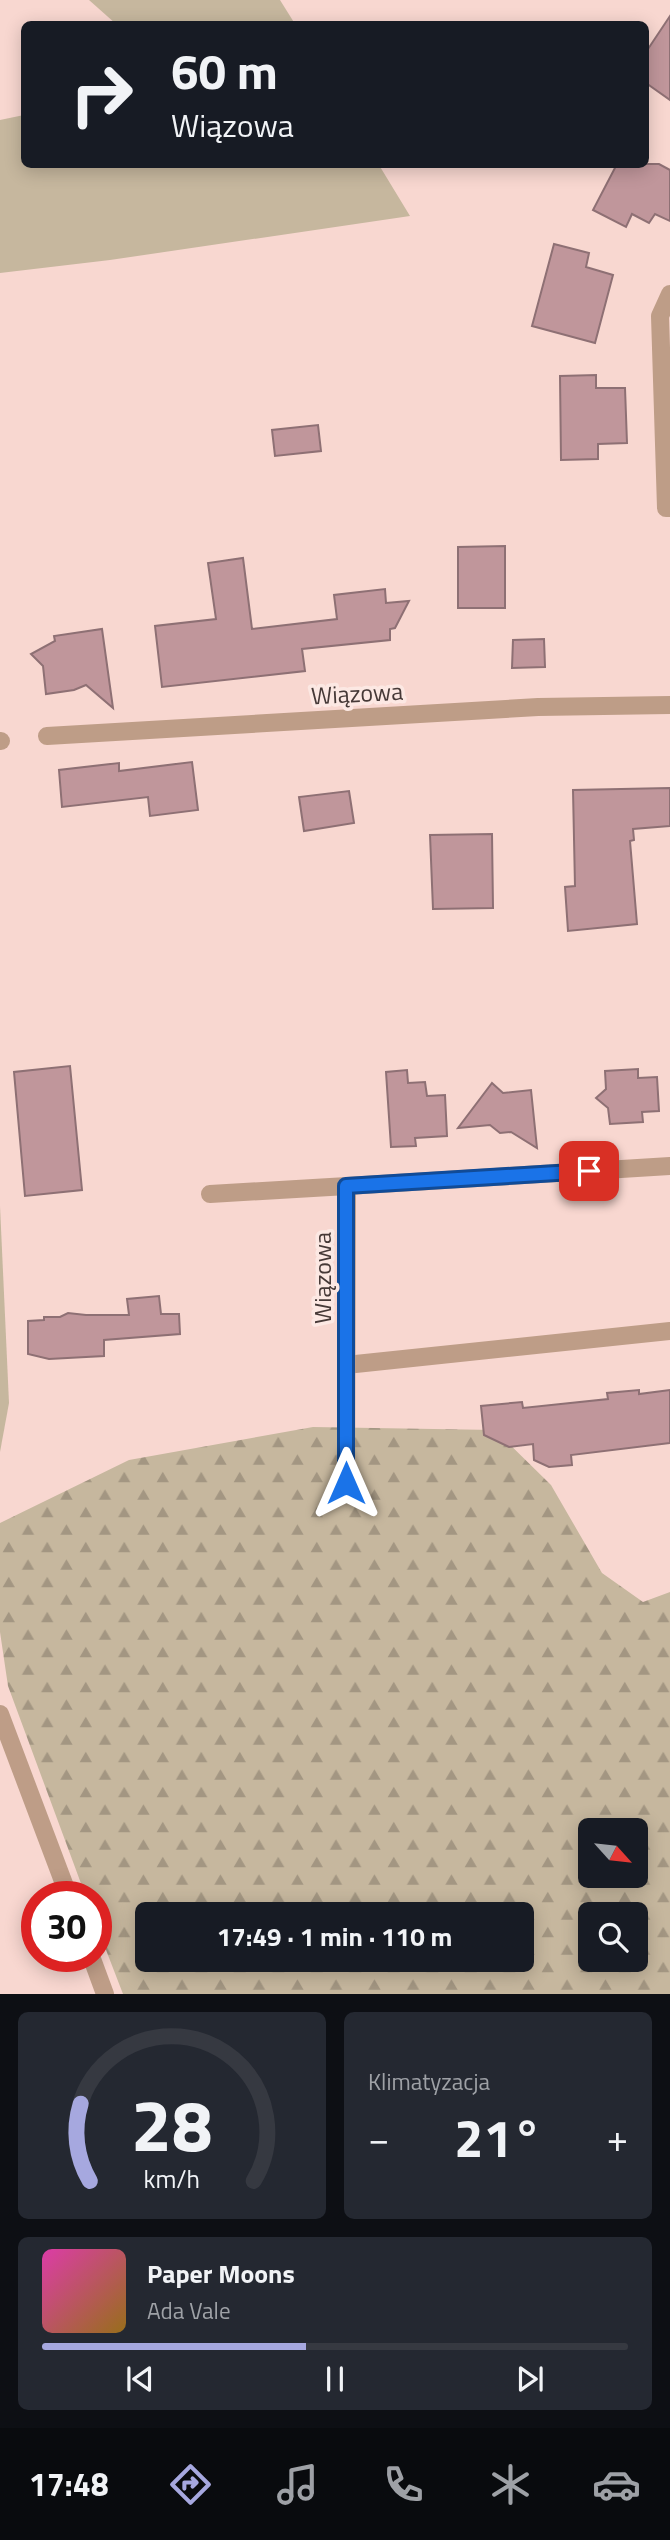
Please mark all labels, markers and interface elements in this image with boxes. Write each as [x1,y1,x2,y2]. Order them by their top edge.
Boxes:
text: 60 m [171,33,278,108]
icon: right [56,49,147,140]
text: Wiązowa [171,101,294,149]
street label: Wiązowa [310,673,404,713]
pin [559,1141,619,1201]
icon: arrive [570,1152,608,1190]
street label: Wiązowa [304,1232,340,1324]
position arrow [309,1446,383,1520]
north arrow [578,1818,648,1888]
map controls [578,1818,648,1972]
speed limit sign: 30 [21,1881,112,1972]
button: search [578,1902,648,1972]
text: 17:49 · 1 min · 110 m [217,1917,452,1956]
text: Klimatyzacja [368,2064,490,2099]
text: 28 [131,2070,213,2180]
text: 21° [454,2098,542,2177]
text: − [368,2109,389,2167]
text: + [607,2109,628,2167]
text: km/h [144,2160,200,2198]
text: Paper Moons [147,2254,295,2293]
text: Ada Vale [147,2293,231,2328]
icon: previous [121,2360,159,2398]
icon: pause [316,2360,354,2398]
icon: next [511,2360,549,2398]
text: 17:48 [29,2460,109,2508]
icon: directions [166,2460,215,2509]
icon: music [273,2460,322,2509]
icon: phone [379,2460,428,2509]
icon: climate [486,2460,535,2509]
icon: car [592,2460,641,2509]

